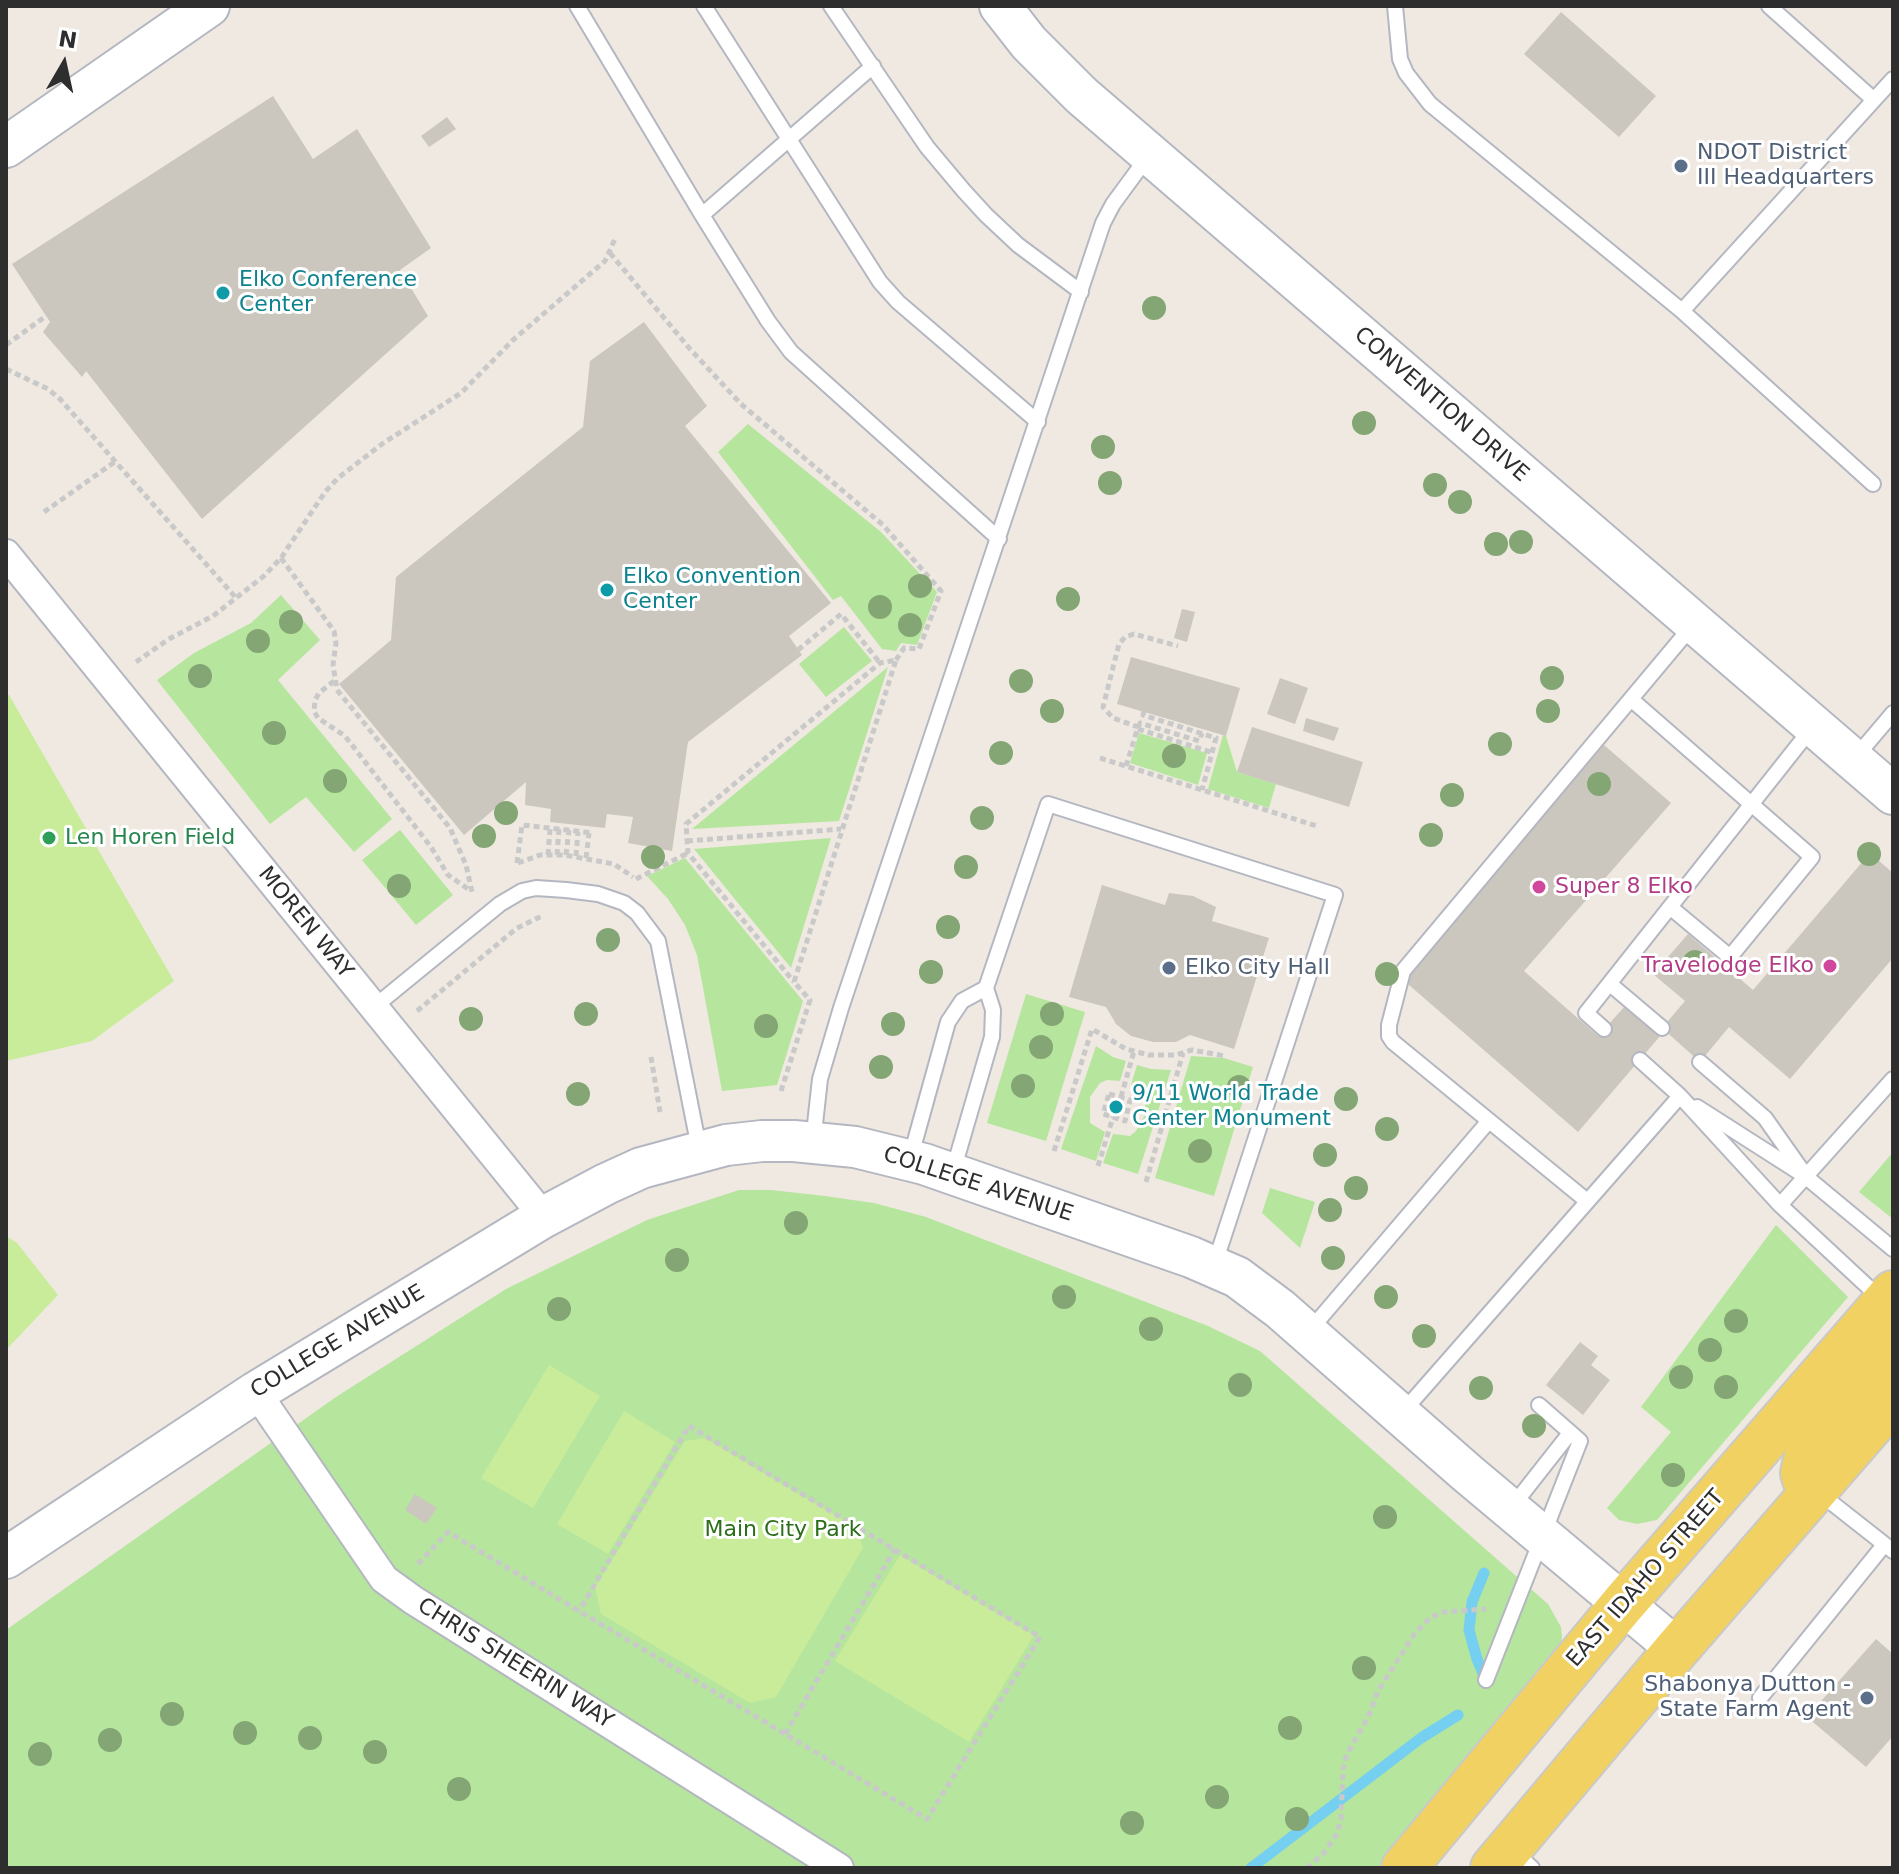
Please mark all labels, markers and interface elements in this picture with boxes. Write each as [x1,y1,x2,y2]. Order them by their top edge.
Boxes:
north arrow [24,24,104,104]
text: N [57,26,79,54]
place label: NDOT District III Headquarters [1697,140,1874,192]
marker: NDOT District III Headquarters [1672,157,1690,175]
place label: Elko Conference Center [239,267,417,318]
marker: Elko Conference Center [214,284,232,302]
street label: CONVENTION DRIVE [1348,322,1534,488]
place label: Elko Convention Center [623,564,801,616]
marker: Elko Convention Center [598,581,616,599]
place label: Len Horen Field [65,825,235,851]
marker: Len Horen Field [40,829,58,847]
street label: MOREN WAY [252,862,358,984]
place label: Super 8 Elko [1555,874,1693,900]
marker: Super 8 Elko [1530,878,1548,896]
place label: Travelodge Elko [1641,953,1814,979]
place label: Elko City Hall [1185,955,1330,981]
marker: Travelodge Elko [1821,957,1839,975]
marker: Elko City Hall [1160,959,1178,977]
place label: 9/11 World Trade Center Monument [1132,1081,1331,1132]
marker: 9/11 World Trade Center Monument [1107,1098,1125,1116]
street label: COLLEGE AVENUE [880,1142,1076,1228]
street label: COLLEGE AVENUE [246,1280,430,1404]
street label: EAST IDAHO STREET [1562,1485,1730,1673]
park label: Main City Park [704,1517,862,1543]
street label: CHRIS SHEERIN WAY [412,1593,618,1735]
place label: Shabonya Dutton - State Farm Agent [1644,1672,1851,1724]
marker: Shabonya Dutton - State Farm Agent [1858,1689,1876,1707]

